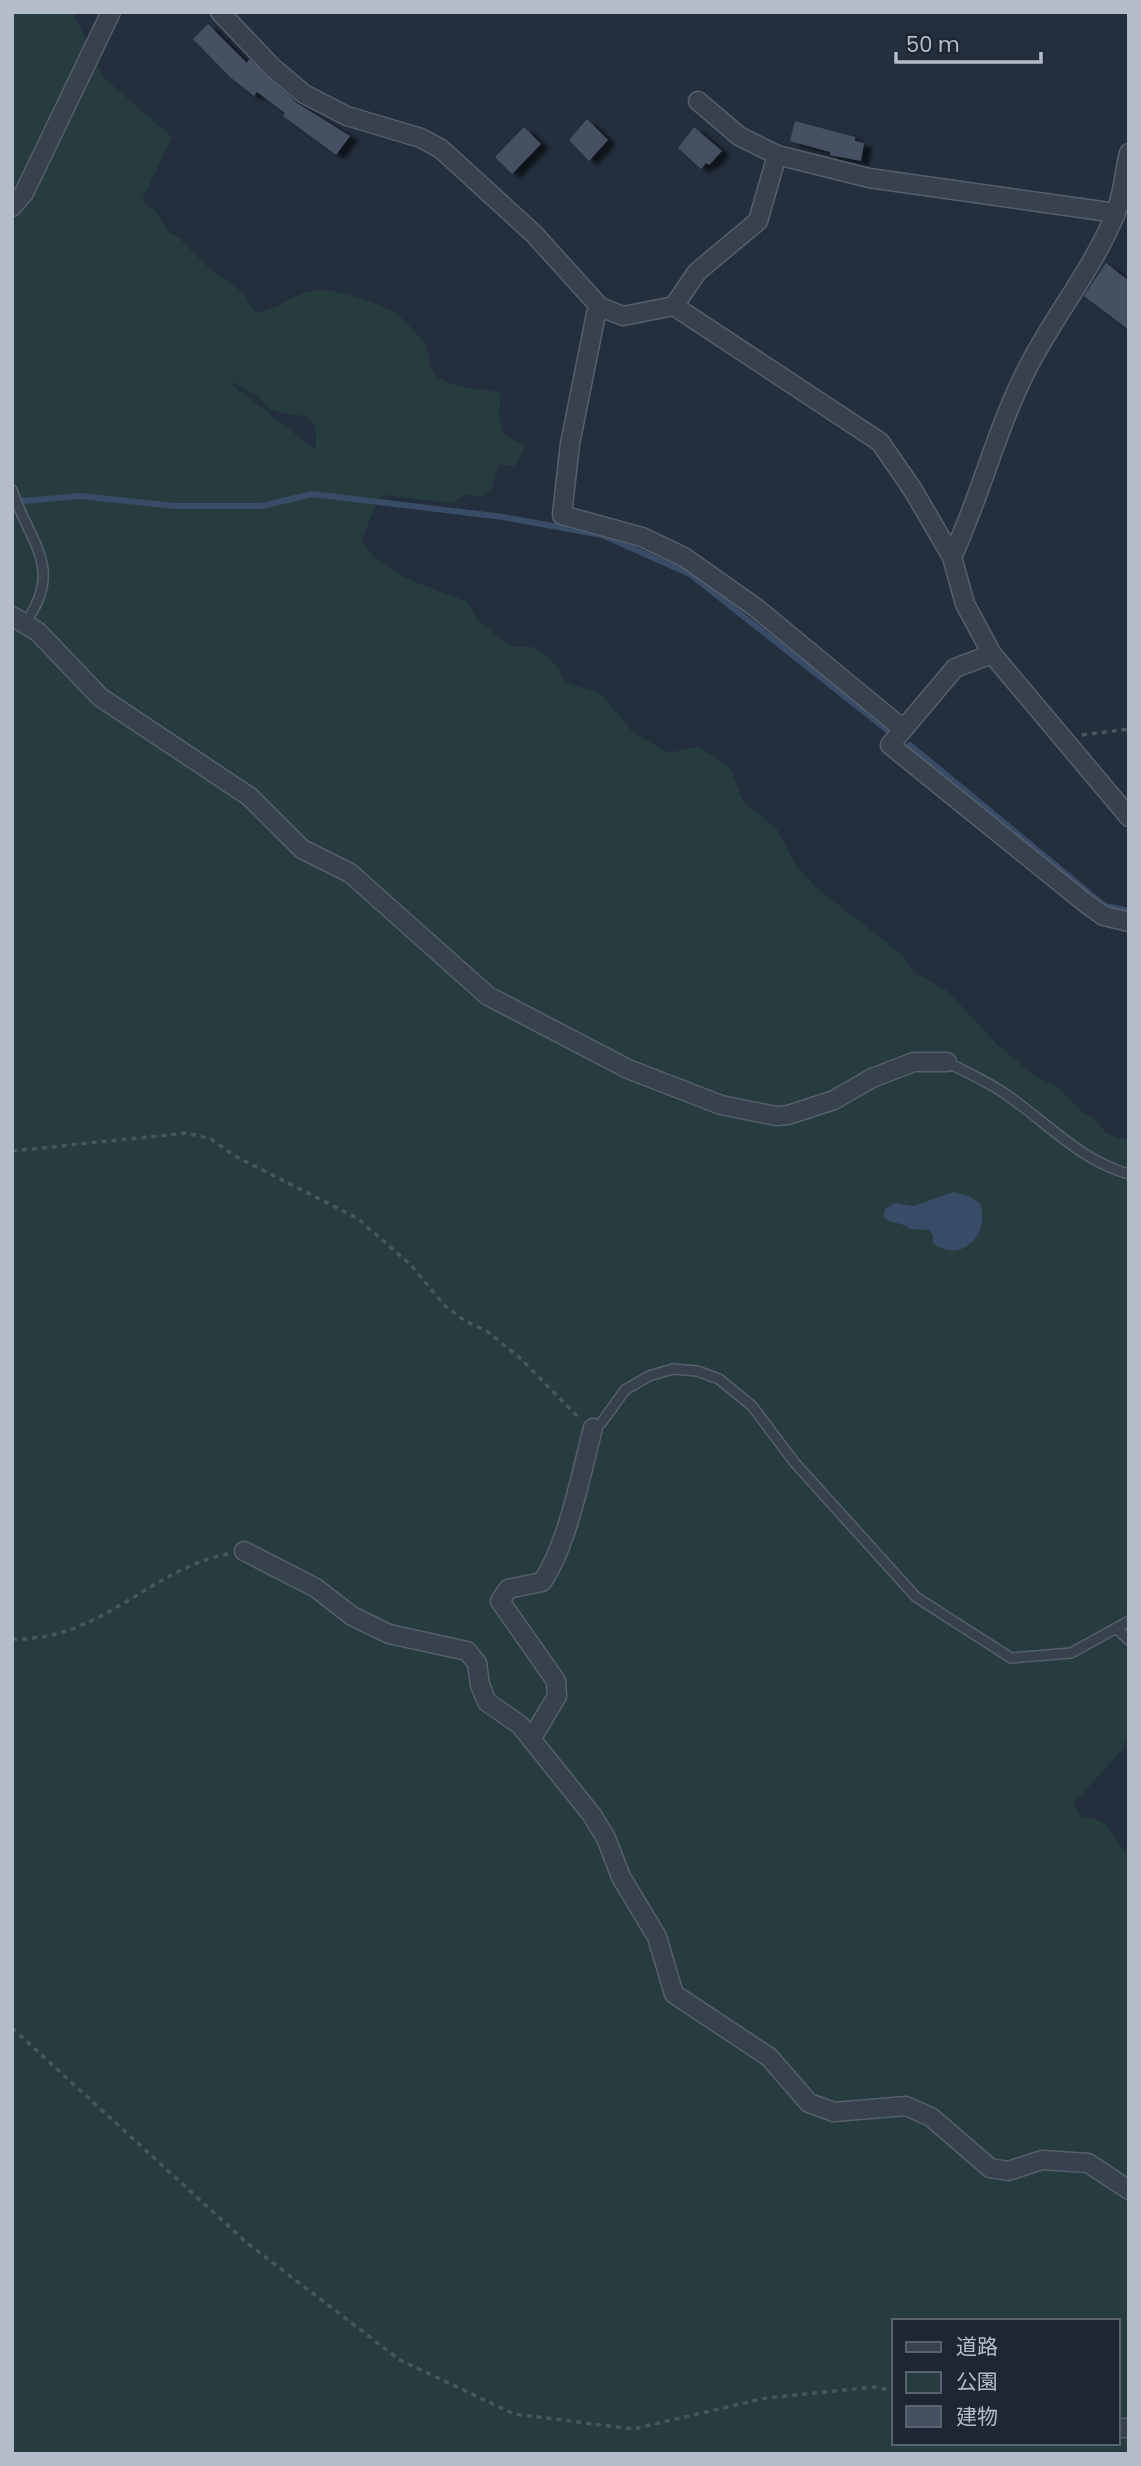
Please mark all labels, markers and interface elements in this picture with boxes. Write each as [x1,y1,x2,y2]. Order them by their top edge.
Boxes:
scale bar [896,21,1041,65]
text: 50 m [906,30,960,59]
legend [892,2319,1120,2445]
text: 道路 [956,2332,998,2361]
text: 公園 [956,2367,998,2396]
text: 建物 [956,2402,998,2431]

